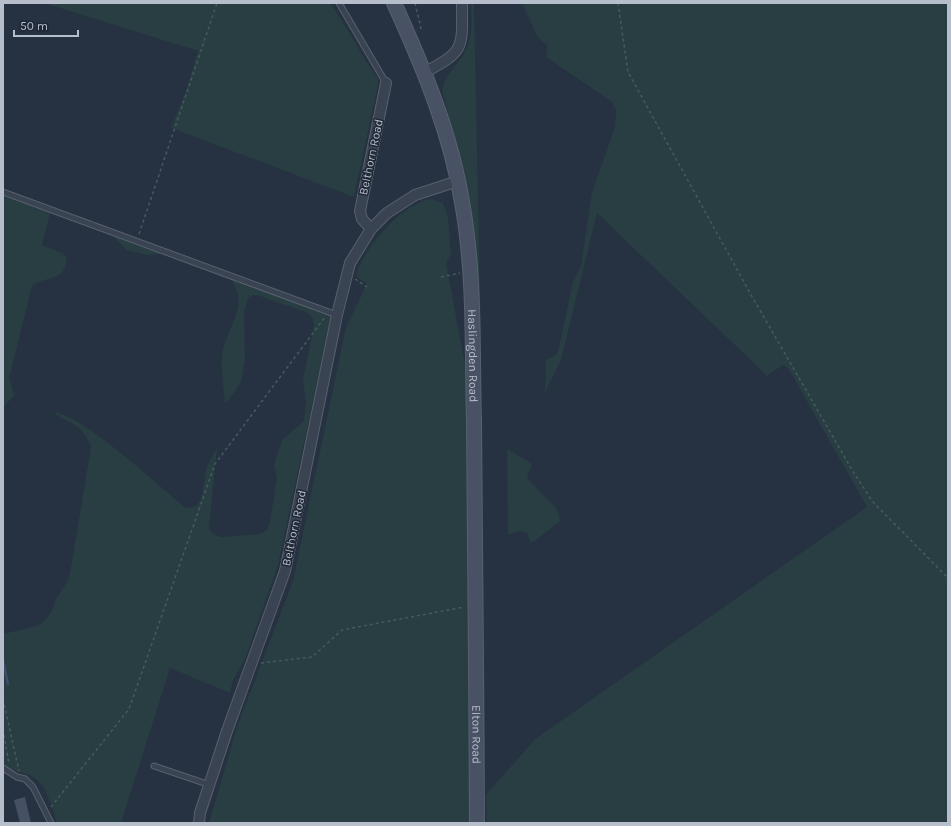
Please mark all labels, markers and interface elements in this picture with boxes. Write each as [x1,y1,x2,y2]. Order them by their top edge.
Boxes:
scale bar [14,12,78,38]
text: 50 m [20,19,48,33]
street label: Belthorn Road [356,118,386,196]
street label: Haslingden Road [465,309,481,402]
street label: Belthorn Road [279,489,309,567]
street label: Elton Road [469,705,484,764]

